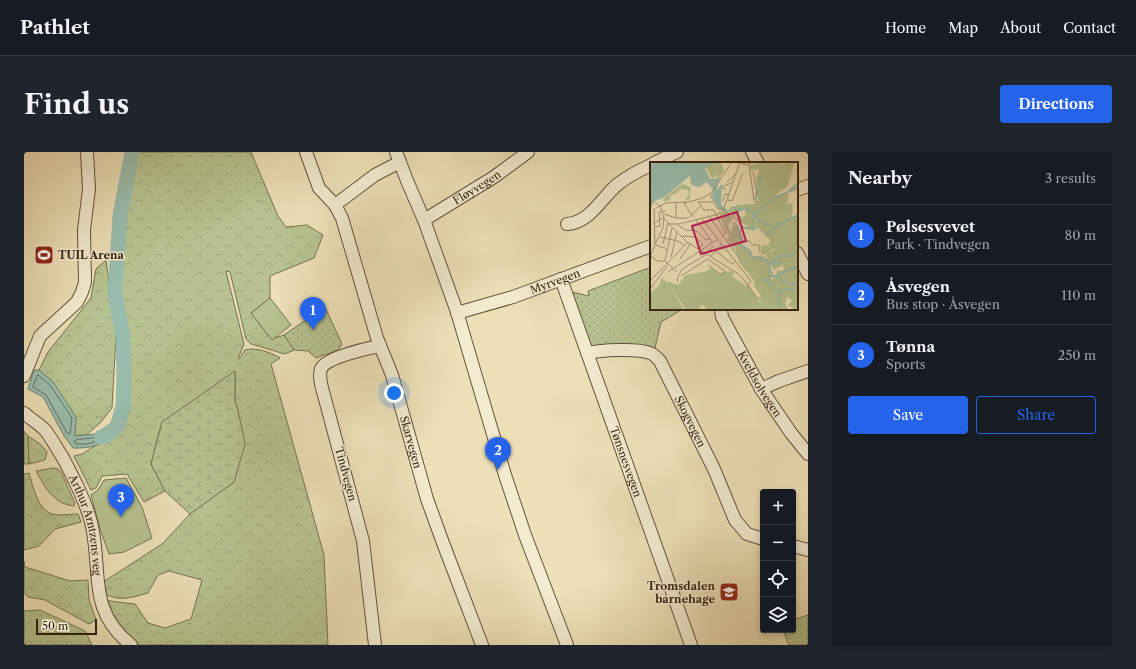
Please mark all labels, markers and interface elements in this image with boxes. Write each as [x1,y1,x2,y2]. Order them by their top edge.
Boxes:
text: Pathlet [20,16,90,39]
text: Home [885,19,926,37]
text: Map [948,19,978,37]
text: About [1000,19,1041,37]
text: Contact [1063,19,1116,37]
button: Directions [1000,85,1112,123]
text: Find us [24,87,129,121]
inset map [650,162,798,310]
street label: Fløyvegen [450,167,504,208]
text: Nearby [848,168,912,188]
text: 3 results [1045,170,1096,186]
text: Pølsesvevet [886,217,975,236]
text: 1 [858,227,864,243]
text: 80 m [1064,227,1096,243]
text: Park · Tindvegen [886,236,990,252]
sports icon: TUIL Arena [33,244,55,266]
place label: TUIL Arena [58,248,125,262]
street label: Myrvegen [528,266,582,297]
text: Åsvegen [886,277,950,296]
text: 2 [857,287,865,303]
text: 110 m [1061,287,1096,303]
text: Bus stop · Åsvegen [886,296,1000,312]
pin: 1 [300,297,326,330]
text: Tønna [886,337,935,356]
text: 3 [857,347,865,363]
text: 250 m [1058,347,1096,363]
street label: Kveldsolvegen [735,348,785,420]
text: Sports [886,356,925,372]
your location [384,383,404,403]
street label: Skogvegen [671,393,709,450]
button: Save [848,396,968,434]
button: Share [976,396,1096,434]
street label: Skarvegen [397,414,425,470]
street label: Tønsnesvegen [607,424,645,499]
pin: 2 [485,437,511,470]
street label: Tindvegen [332,445,360,503]
street label: Arthur Arntzens veg [65,471,104,576]
pin: 3 [108,484,134,517]
map controls [760,489,796,633]
button: + [760,489,796,525]
button: − [760,525,796,561]
button: locate [760,561,796,597]
place label: Tromsdalen barnehage [647,579,715,606]
school or university icon: Tromsdalen barnehage [718,581,740,603]
button: layers [760,597,796,633]
scale bar [36,617,97,636]
text: 50 m [42,619,68,633]

